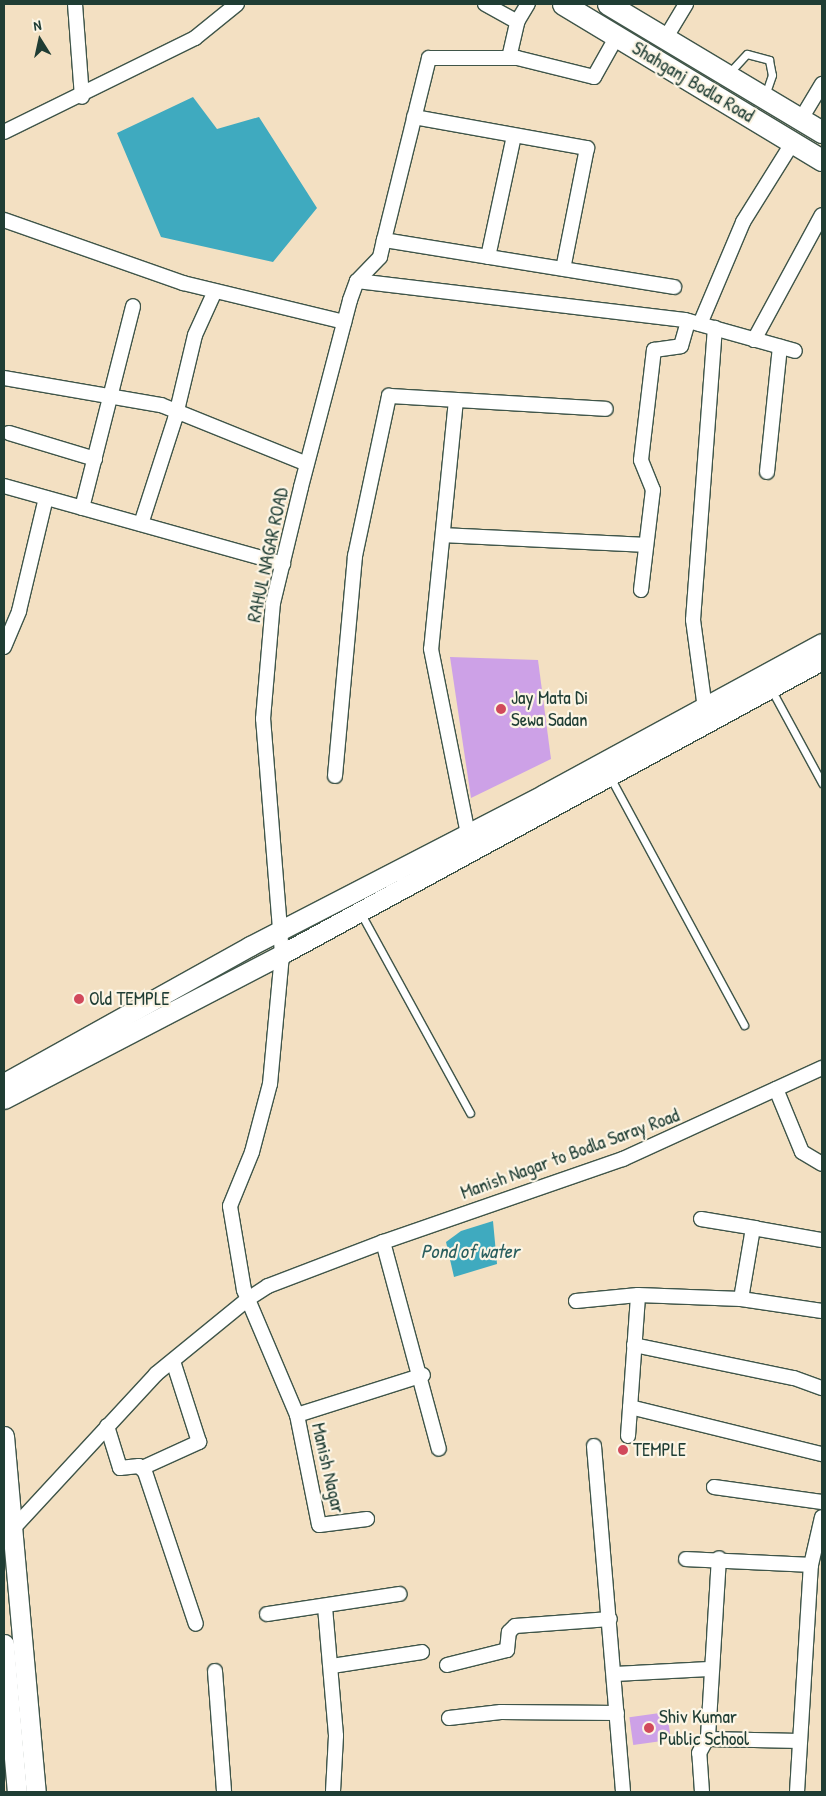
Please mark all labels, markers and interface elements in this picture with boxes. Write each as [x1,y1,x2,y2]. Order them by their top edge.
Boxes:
north arrow [15,15,65,65]
text: N [32,15,43,35]
street label: Shahganj Bodla Road [628,37,758,127]
street label: RAHUL NAGAR ROAD [243,486,293,624]
place label: Jay Mata Di Sewa Sadan [511,687,588,731]
marker: Jay Mata Di Sewa Sadan [495,703,507,715]
place label: Old TEMPLE [89,988,170,1010]
marker: Old TEMPLE [73,993,85,1005]
street label: Manish Nagar to Bodla Saray Road [458,1104,682,1204]
water label: Pond of water [421,1238,519,1262]
street label: Manish Nagar [307,1421,349,1515]
place label: TEMPLE [633,1439,686,1461]
marker: TEMPLE [617,1444,629,1456]
place label: Shiv Kumar Public School [659,1706,749,1750]
marker: Shiv Kumar Public School [643,1722,655,1734]

